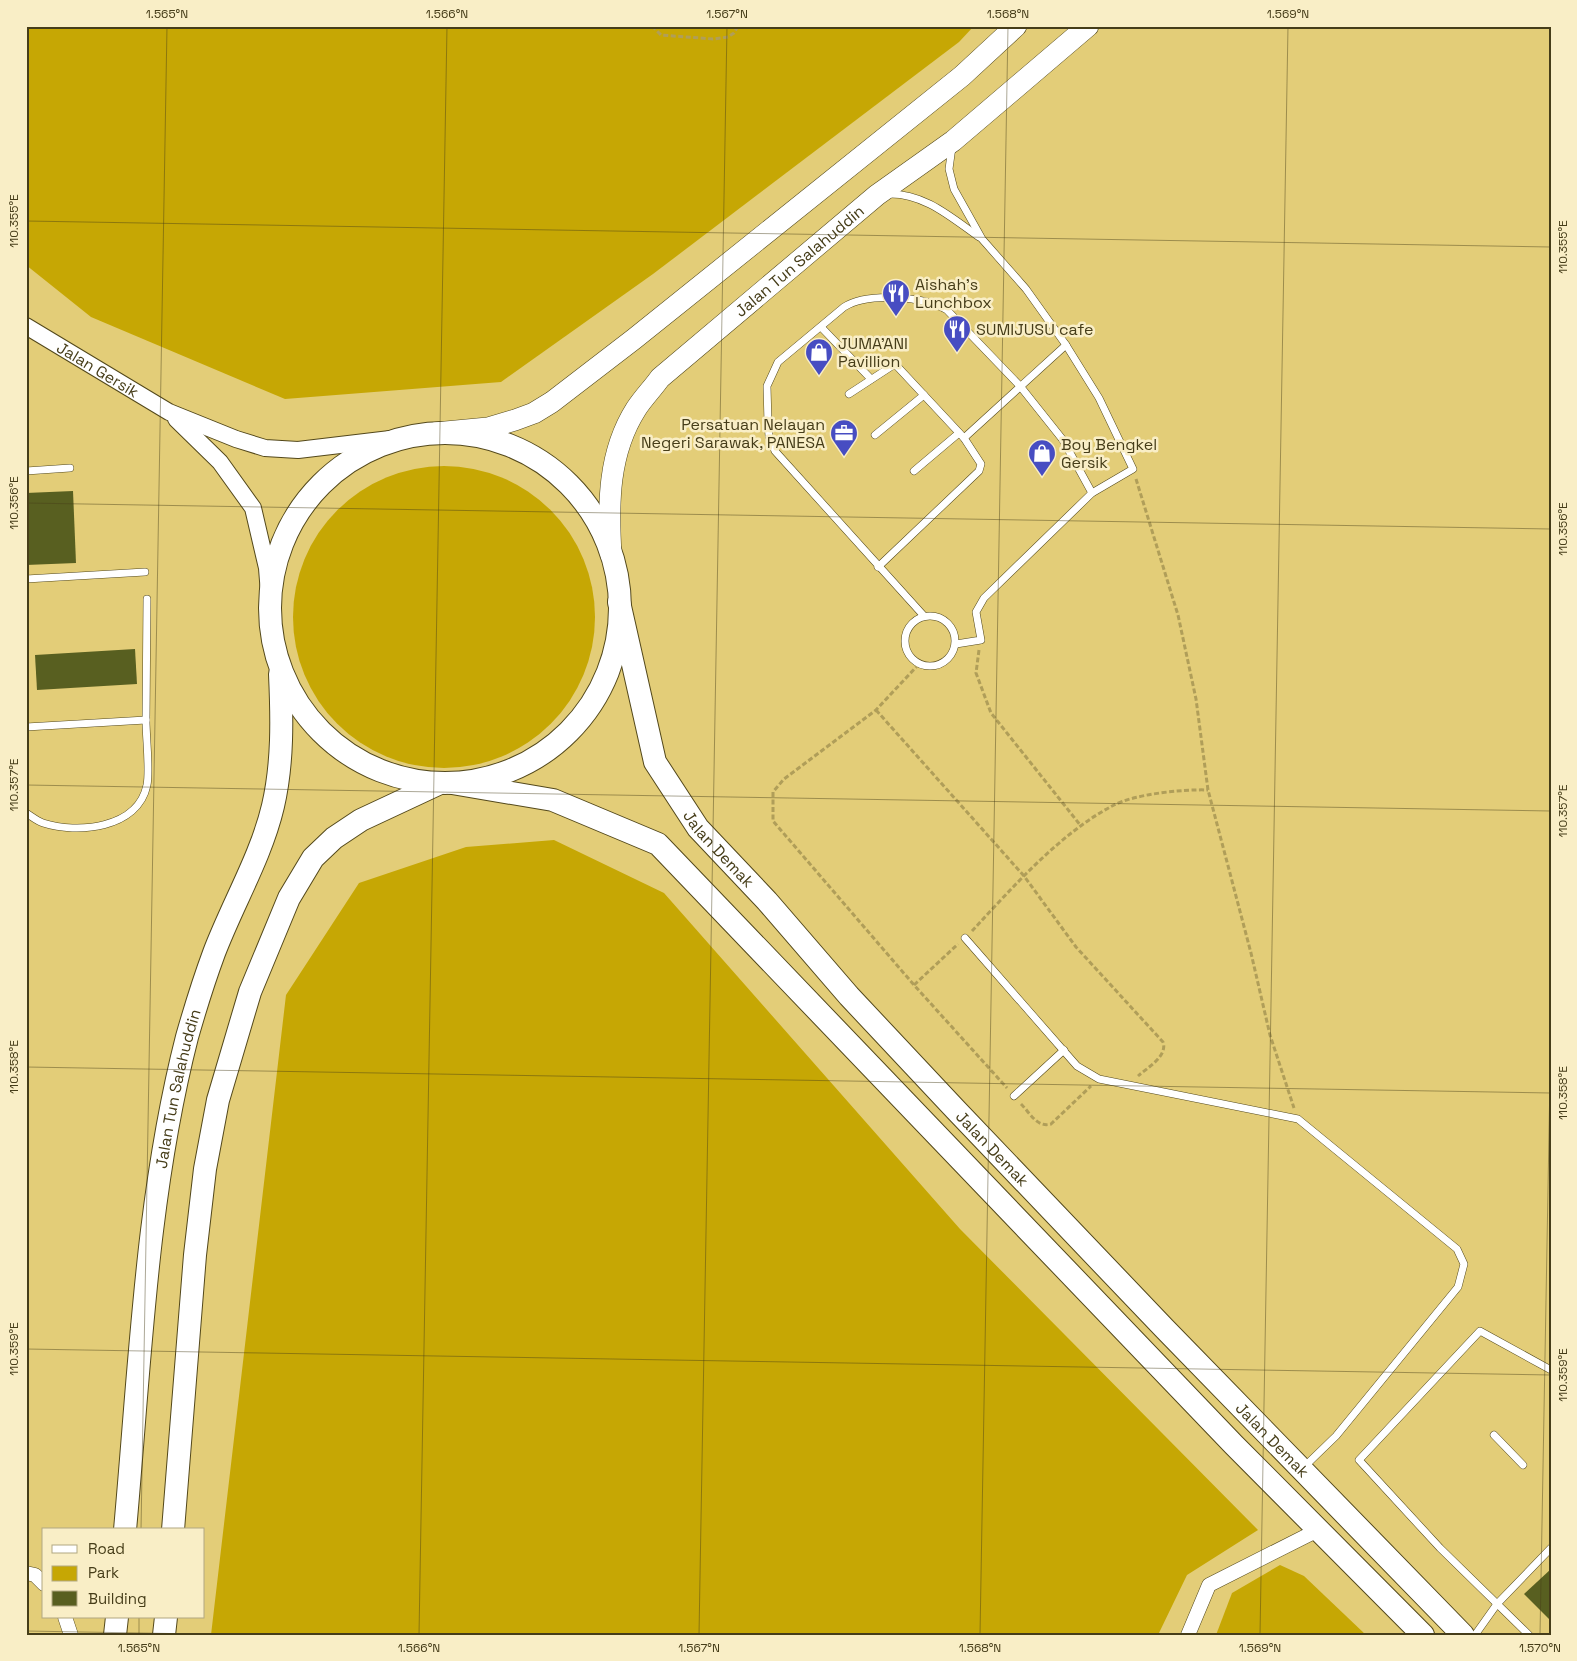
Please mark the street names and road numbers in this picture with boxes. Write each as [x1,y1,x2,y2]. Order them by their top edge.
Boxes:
street label: Jalan Tun Salahuddin [731,200,869,322]
street label: Jalan Gersik [53,337,143,403]
street label: Jalan Demak [678,806,759,892]
street label: Jalan Tun Salahuddin [151,1006,206,1170]
street label: Jalan Demak [951,1106,1034,1191]
street label: Jalan Demak [1231,1398,1314,1482]

